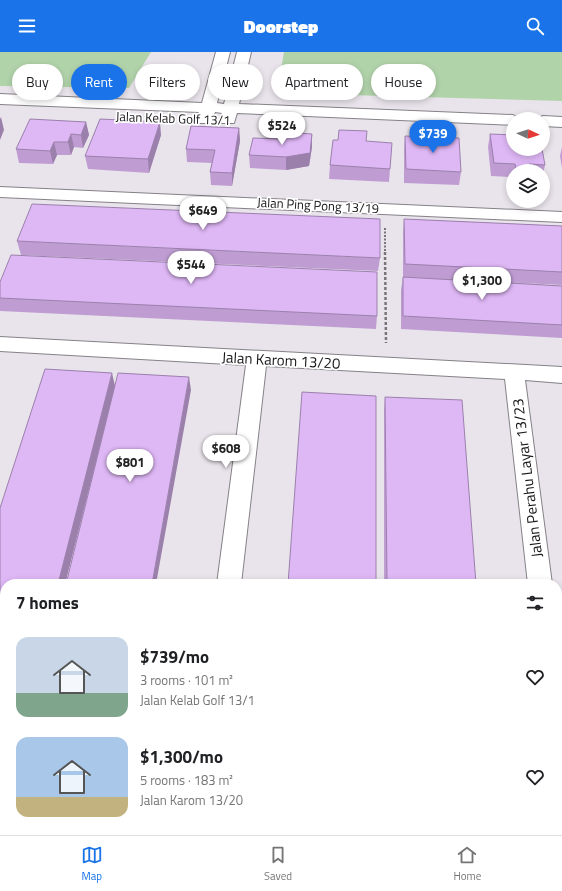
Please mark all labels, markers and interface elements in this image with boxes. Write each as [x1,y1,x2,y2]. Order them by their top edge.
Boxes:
text: Doorstep [244,13,318,40]
icon: menu [16,15,38,37]
icon: search [524,15,546,37]
chip: Buy [12,64,63,100]
chip: Rent [71,64,127,100]
chip: Filters [135,64,200,100]
chip: New [208,64,263,100]
chip: Apartment [271,64,363,100]
chip: House [371,64,436,100]
street label: Jalan Kelab Golf 13/1 [115,106,231,130]
pin: $524 [258,112,306,146]
north arrow [506,112,550,156]
map controls [506,112,550,208]
text: $524 [267,115,297,135]
pin: $739 [409,120,457,154]
text: $739 [418,123,448,143]
button: layers [506,164,550,208]
street label: Jalan Ping Pong 13/19 [256,192,380,218]
pin: $649 [179,197,227,231]
text: $649 [188,200,218,220]
pin: $544 [167,251,215,285]
text: $544 [176,254,206,274]
pin: $1,300 [449,267,515,301]
text: $1,300 [462,270,502,290]
street label: Jalan Karom 13/20 [221,345,341,375]
street label: Jalan Perahu Layar 13/23 [506,397,548,559]
pin: $608 [202,435,250,469]
text: $608 [211,438,241,458]
pin: $801 [106,449,154,483]
text: $801 [115,452,145,472]
text: 7 homes [16,590,79,616]
icon: filters [524,592,546,614]
text: $739/mo [140,644,209,670]
icon: home [48,653,96,701]
icon: heart [524,666,546,688]
text: 3 rooms · 101 m² [140,670,233,690]
text: Jalan Kelab Golf 13/1 [140,690,255,710]
text: $1,300/mo [140,744,223,770]
icon: home [48,753,96,801]
icon: heart [524,766,546,788]
text: 5 rooms · 183 m² [140,770,233,790]
text: Jalan Karom 13/20 [140,790,243,810]
tab: Map [81,844,103,884]
tab: Saved [264,844,292,884]
tab: Home [453,844,481,884]

